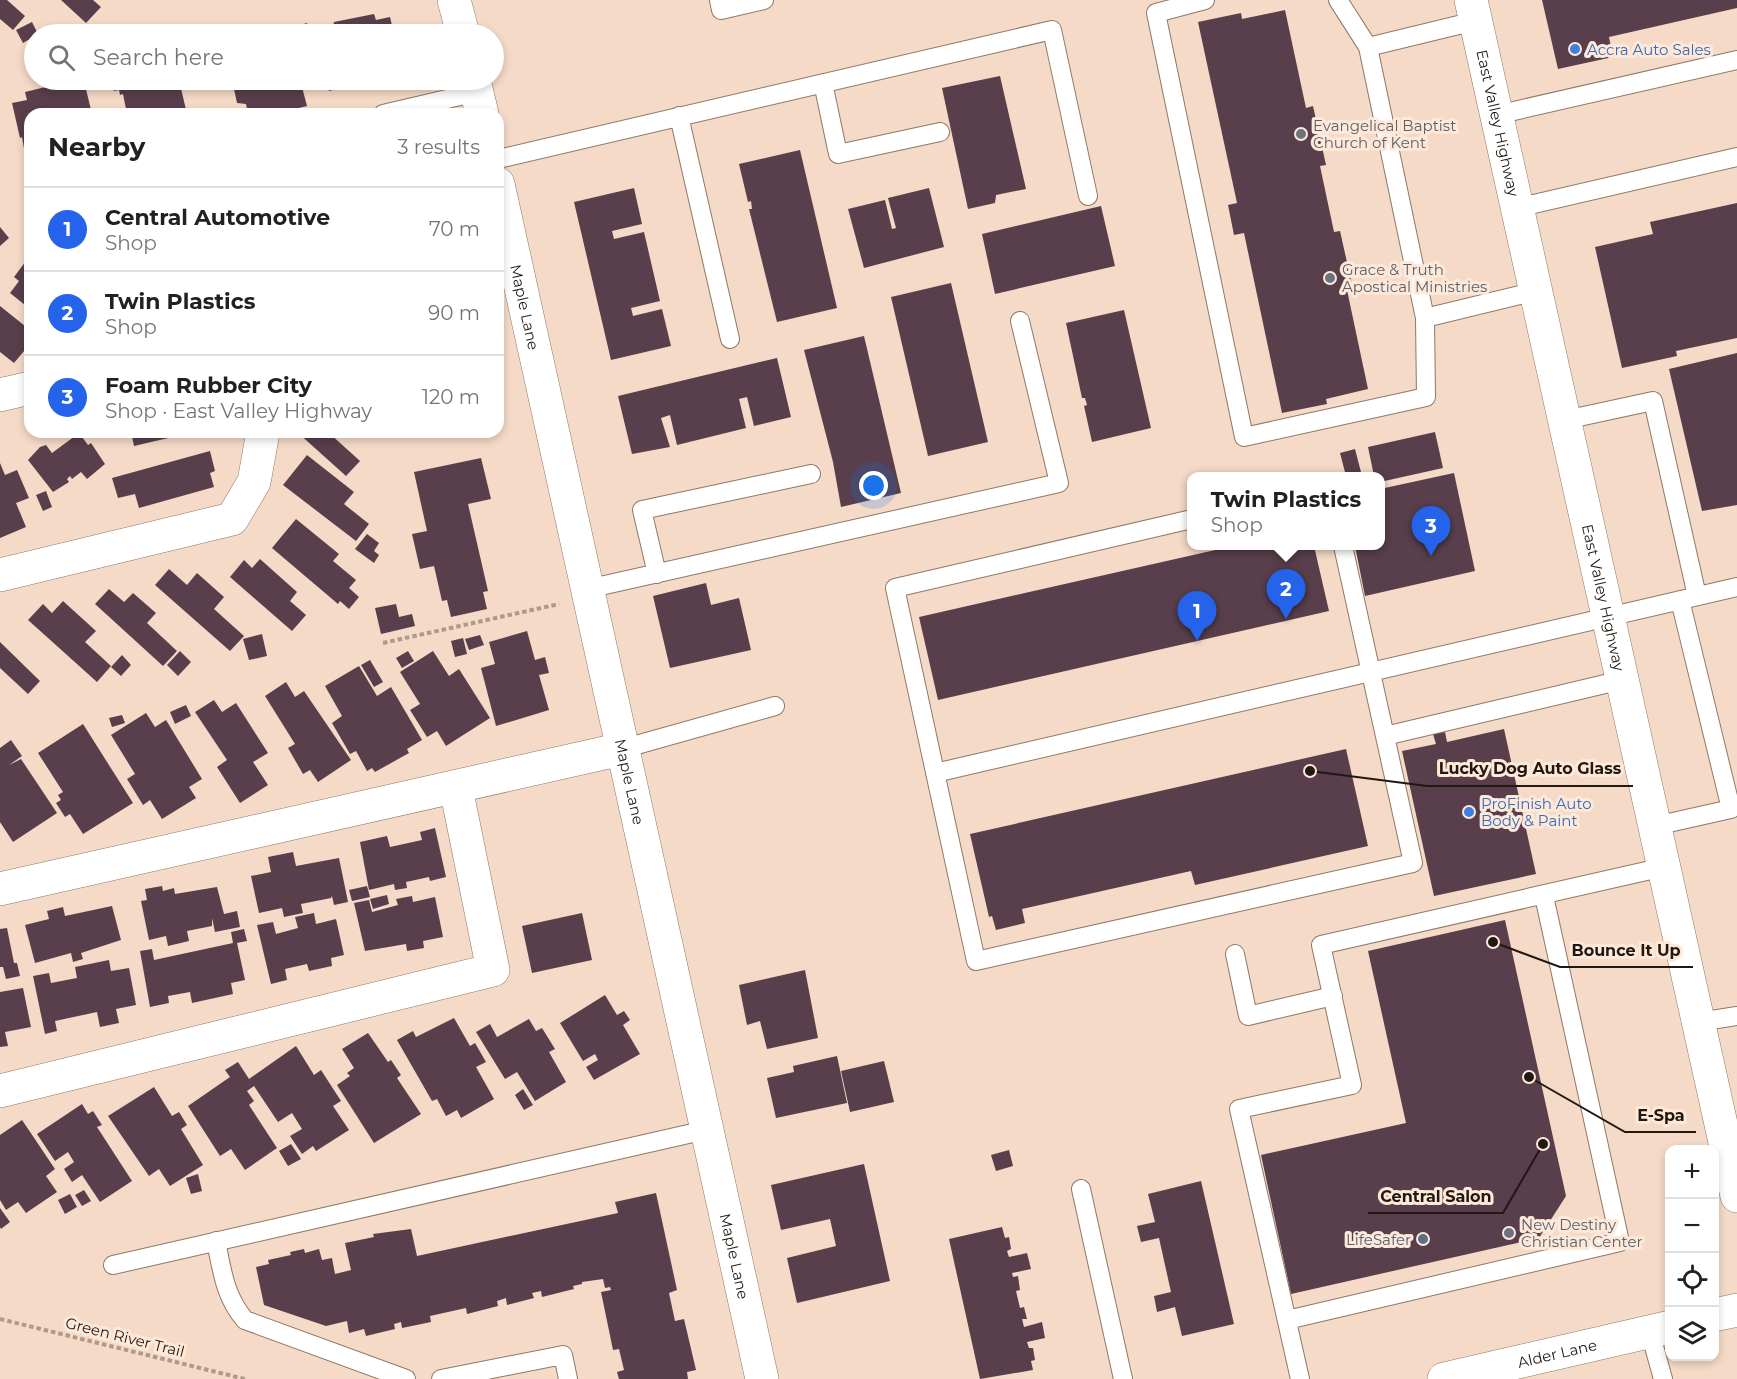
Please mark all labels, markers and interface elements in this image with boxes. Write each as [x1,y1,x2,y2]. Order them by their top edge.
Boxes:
search box [24,24,504,90]
place label: Accra Auto Sales [1587,40,1711,59]
icon: search [45,41,78,74]
marker: Accra Auto Sales [1568,42,1582,56]
text: Search here [93,44,224,71]
street label: East Valley Highway [1473,48,1524,199]
place label: Evangelical Baptist Church of Kent [1313,116,1456,152]
marker: Evangelical Baptist Church of Kent [1294,127,1308,141]
text: Nearby [48,131,145,163]
text: 3 results [397,135,480,159]
text: Central Automotive [105,204,330,231]
text: 1 [64,217,71,241]
text: 70 m [429,217,480,241]
text: Shop [105,231,157,255]
place label: Grace & Truth Apostical Ministries [1342,260,1487,296]
street label: Maple Lane [506,262,544,352]
marker: Grace & Truth Apostical Ministries [1323,271,1337,285]
text: Twin Plastics [105,288,255,315]
text: 2 [62,301,73,325]
text: 90 m [428,301,480,325]
text: Shop [105,315,157,339]
text: Foam Rubber City [105,372,312,399]
text: 3 [62,385,73,409]
text: 120 m [422,385,480,409]
text: Shop · East Valley Highway [105,399,372,423]
your location [859,471,888,500]
popup [1187,472,1385,550]
text: Twin Plastics [1211,486,1361,513]
pin: 3 [1412,506,1450,556]
text: Shop [1211,513,1263,537]
street label: East Valley Highway [1578,522,1630,673]
pin: 2 [1266,570,1306,619]
pin: 1 [1178,592,1216,641]
street label: Maple Lane [611,737,649,826]
callout: Lucky Dog Auto Glass [1427,752,1633,786]
text: Lucky Dog Auto Glass [1439,759,1622,778]
place label: ProFinish Auto Body & Paint [1481,794,1592,830]
marker: ProFinish Auto Body & Paint [1462,805,1476,819]
callout: Bounce It Up [1560,933,1693,967]
text: Bounce It Up [1571,941,1681,960]
callout: E-Spa [1625,1098,1696,1132]
text: E-Spa [1637,1106,1685,1125]
map controls [1665,1145,1719,1361]
button: + [1665,1145,1719,1199]
callout: Central Salon [1368,1179,1503,1213]
text: Central Salon [1380,1187,1492,1206]
button: − [1665,1199,1719,1253]
street label: Maple Lane [716,1211,754,1301]
place label: New Destiny Christian Center [1521,1215,1642,1251]
marker: New Destiny Christian Center [1502,1226,1516,1240]
place label: LifeSafer [1346,1230,1411,1249]
marker: LifeSafer [1416,1232,1430,1246]
button: locate [1665,1253,1719,1307]
button: layers [1665,1307,1719,1361]
street label: Green River Trail [63,1313,187,1361]
street label: Alder Lane [1515,1335,1599,1371]

